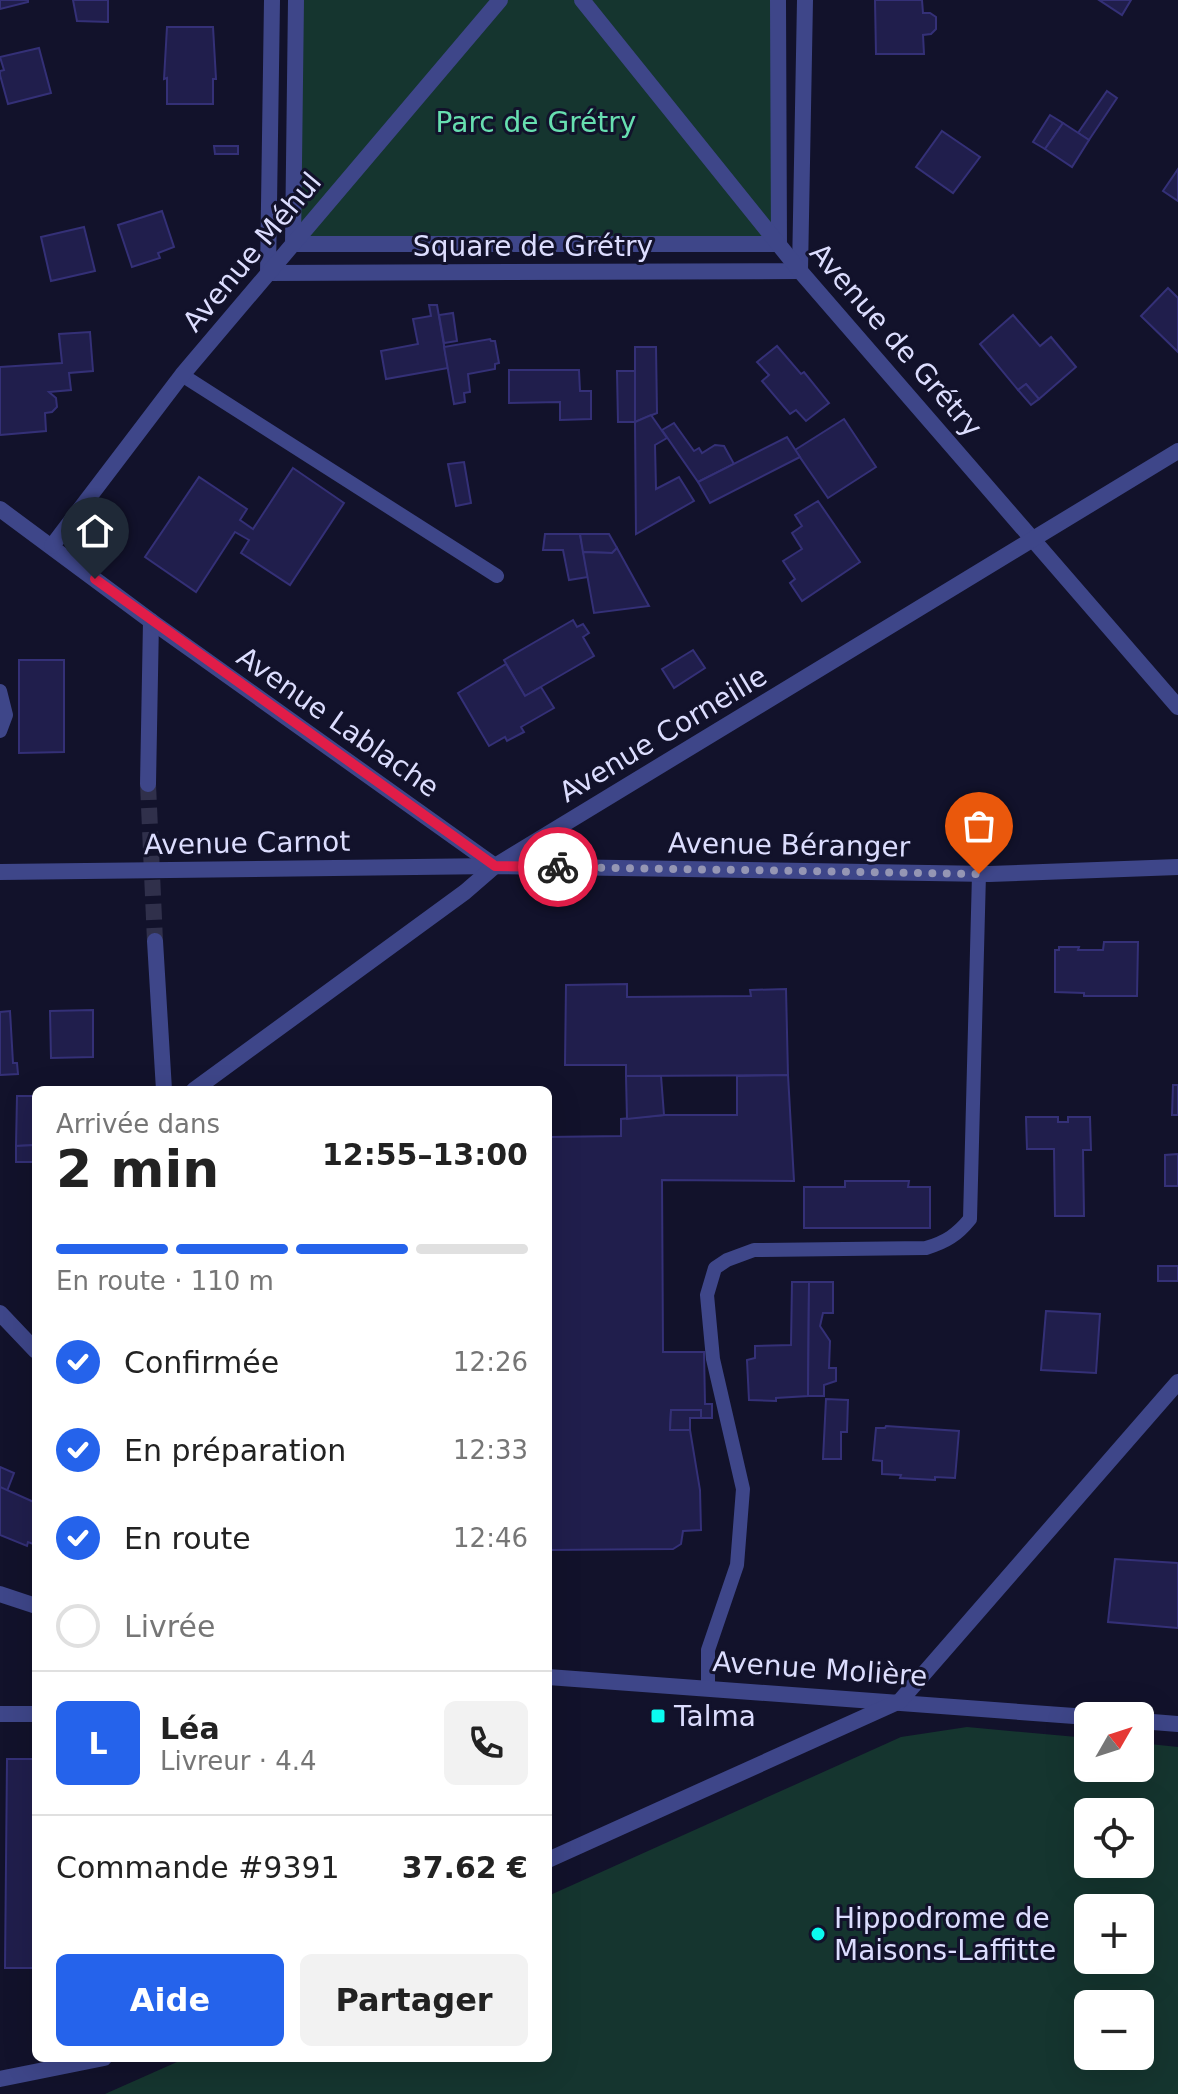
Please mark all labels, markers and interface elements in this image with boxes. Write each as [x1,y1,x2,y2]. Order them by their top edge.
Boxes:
park label: Parc de Grétry [436,106,636,139]
street label: Avenue Méhul [176,166,328,338]
street label: Square de Grétry [413,230,653,263]
street label: Avenue de Grétry [803,236,989,444]
pin [61,497,129,579]
icon: home [73,509,117,553]
street label: Avenue Lablache [231,640,445,804]
street label: Avenue Corneille [553,659,773,809]
pin [945,792,1013,874]
icon: bag [957,804,1001,848]
street label: Avenue Carnot [143,825,351,861]
street label: Avenue Béranger [668,826,911,864]
courier [518,827,598,907]
icon: bike [536,845,580,889]
text: Arrivée dans [56,1109,220,1139]
text: 12:55–13:00 [322,1137,528,1172]
text: 2 min [56,1139,219,1199]
text: En route · 110 m [56,1266,274,1296]
icon: check [56,1340,100,1384]
text: Confirmée [124,1345,279,1380]
text: 12:26 [453,1347,528,1377]
icon: check [56,1428,100,1472]
text: En préparation [124,1433,346,1468]
text: 12:33 [453,1435,528,1465]
icon: check [56,1516,100,1560]
text: En route [124,1521,251,1556]
text: 12:46 [453,1523,528,1553]
text: Livrée [124,1609,215,1644]
street label: Avenue Molière [712,1645,928,1693]
place label: Talma [673,1700,756,1733]
button: phone [444,1701,528,1785]
north arrow [1074,1702,1154,1782]
map controls [1074,1702,1154,2070]
marker: Talma [649,1707,667,1725]
text: Léa [160,1711,220,1746]
text: L [88,1726,108,1761]
text: Livreur · 4.4 [160,1746,317,1776]
button: locate [1074,1798,1154,1878]
text: Commande #9391 [56,1850,340,1885]
text: 37.62 € [402,1850,528,1885]
button: + [1074,1894,1154,1974]
place label: Hippodrome de Maisons-Laffitte [834,1902,1056,1967]
marker: Hippodrome de Maisons-Laffitte [809,1925,827,1943]
button: Aide [56,1954,284,2046]
button: Partager [300,1954,528,2046]
button: − [1074,1990,1154,2070]

